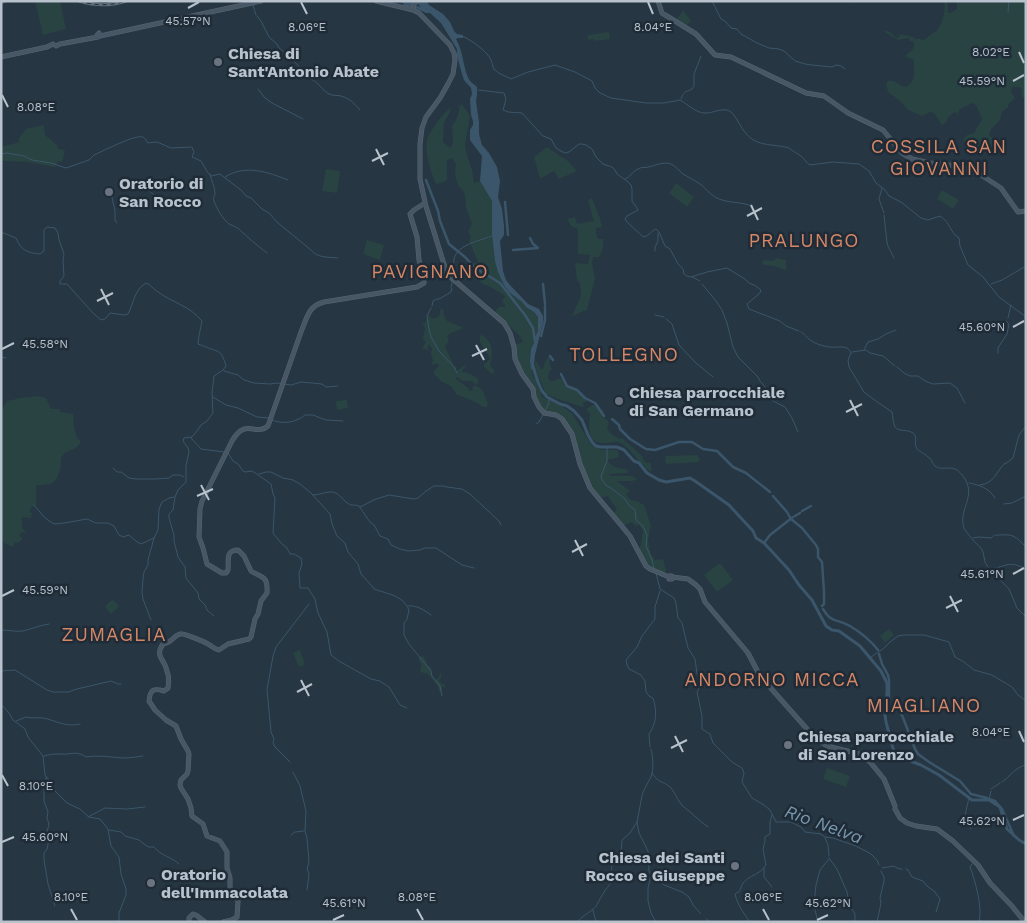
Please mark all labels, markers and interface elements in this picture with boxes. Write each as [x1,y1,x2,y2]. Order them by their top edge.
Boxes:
text: 45.57°N [165,14,211,28]
text: 8.06°E [288,20,326,34]
text: 8.04°E [634,20,672,34]
place label: Chiesa di Sant'Antonio Abate [228,44,379,81]
text: 8.02°E [972,45,1010,59]
marker: Chiesa di Sant'Antonio Abate [212,56,224,68]
text: 45.59°N [959,74,1005,88]
text: 8.08°E [17,100,56,114]
district label: COSSILA SAN GIOVANNI [871,135,1007,180]
place label: Oratorio di San Rocco [119,174,203,211]
marker: Oratorio di San Rocco [103,186,115,198]
district label: PRALUNGO [748,229,860,252]
district label: PAVIGNANO [371,260,489,283]
text: 45.60°N [959,320,1005,334]
text: 45.58°N [22,337,68,351]
district label: TOLLEGNO [569,343,679,366]
place label: Chiesa parrocchiale di San Germano [629,383,785,420]
marker: Chiesa parrocchiale di San Germano [613,395,625,407]
text: 45.61°N [960,567,1004,581]
text: 45.59°N [22,583,68,597]
district label: ZUMAGLIA [61,623,167,646]
district label: ANDORNO MICCA [684,668,860,691]
district label: MIAGLIANO [867,694,981,717]
text: 8.04°E [972,725,1010,739]
place label: Chiesa parrocchiale di San Lorenzo [798,727,954,764]
marker: Chiesa parrocchiale di San Lorenzo [782,739,794,751]
text: 8.10°E [19,779,54,793]
water label: Rio Nelva [782,800,866,848]
text: 45.62°N [959,814,1005,828]
text: 45.60°N [22,830,68,844]
place label: Chiesa dei Santi Rocco e Giuseppe [585,848,725,885]
marker: Chiesa dei Santi Rocco e Giuseppe [729,860,741,872]
place label: Oratorio dell'Immacolata [161,865,289,902]
marker: Oratorio dell'Immacolata [145,877,157,889]
text: 8.10°E [54,890,89,904]
text: 8.08°E [398,890,437,904]
text: 8.06°E [744,890,782,904]
text: 45.61°N [322,896,366,910]
text: 45.62°N [805,896,851,910]

